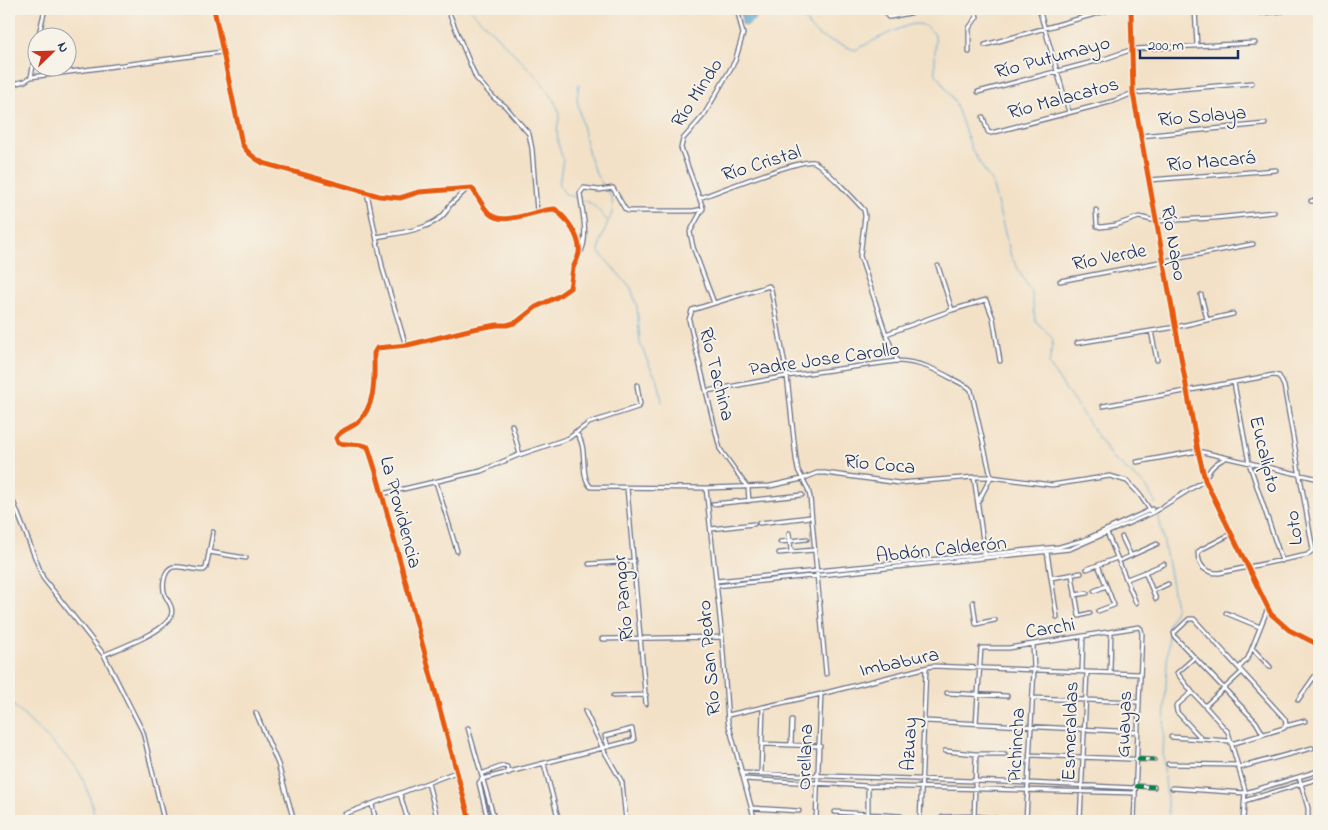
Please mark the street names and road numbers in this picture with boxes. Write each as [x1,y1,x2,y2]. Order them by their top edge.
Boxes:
street label: Río Putumayo [992,29,1114,88]
street label: Río Mindo [665,53,731,134]
street label: Río Malacatos [1005,71,1123,128]
street label: Río Solaya [1157,99,1248,136]
street label: Río Cristal [718,139,805,190]
street label: Río Macará [1166,144,1257,181]
street label: Río Napo [1152,204,1193,283]
street label: Río Verde [1070,237,1149,280]
street label: Río Tachina [690,325,741,424]
street label: Padre Jose Carollo [747,336,902,385]
street label: Eucalipto [1240,413,1287,496]
street label: Río Coca [843,448,916,483]
street label: La Providencia [371,453,428,572]
street label: Loto [1279,509,1312,547]
street label: Abdón Calderón [875,529,1008,572]
street label: Río Pangor [606,552,644,642]
street label: Río San Pedro [691,599,730,717]
street label: Carchi [1023,611,1077,648]
street label: Imbabura [857,641,942,686]
street label: Esmeraldas [1055,681,1088,781]
street label: Guayas [1110,690,1141,758]
street label: Pichincha [1001,707,1034,783]
street label: Azuay [895,716,926,772]
street label: Orellana [791,723,822,791]

